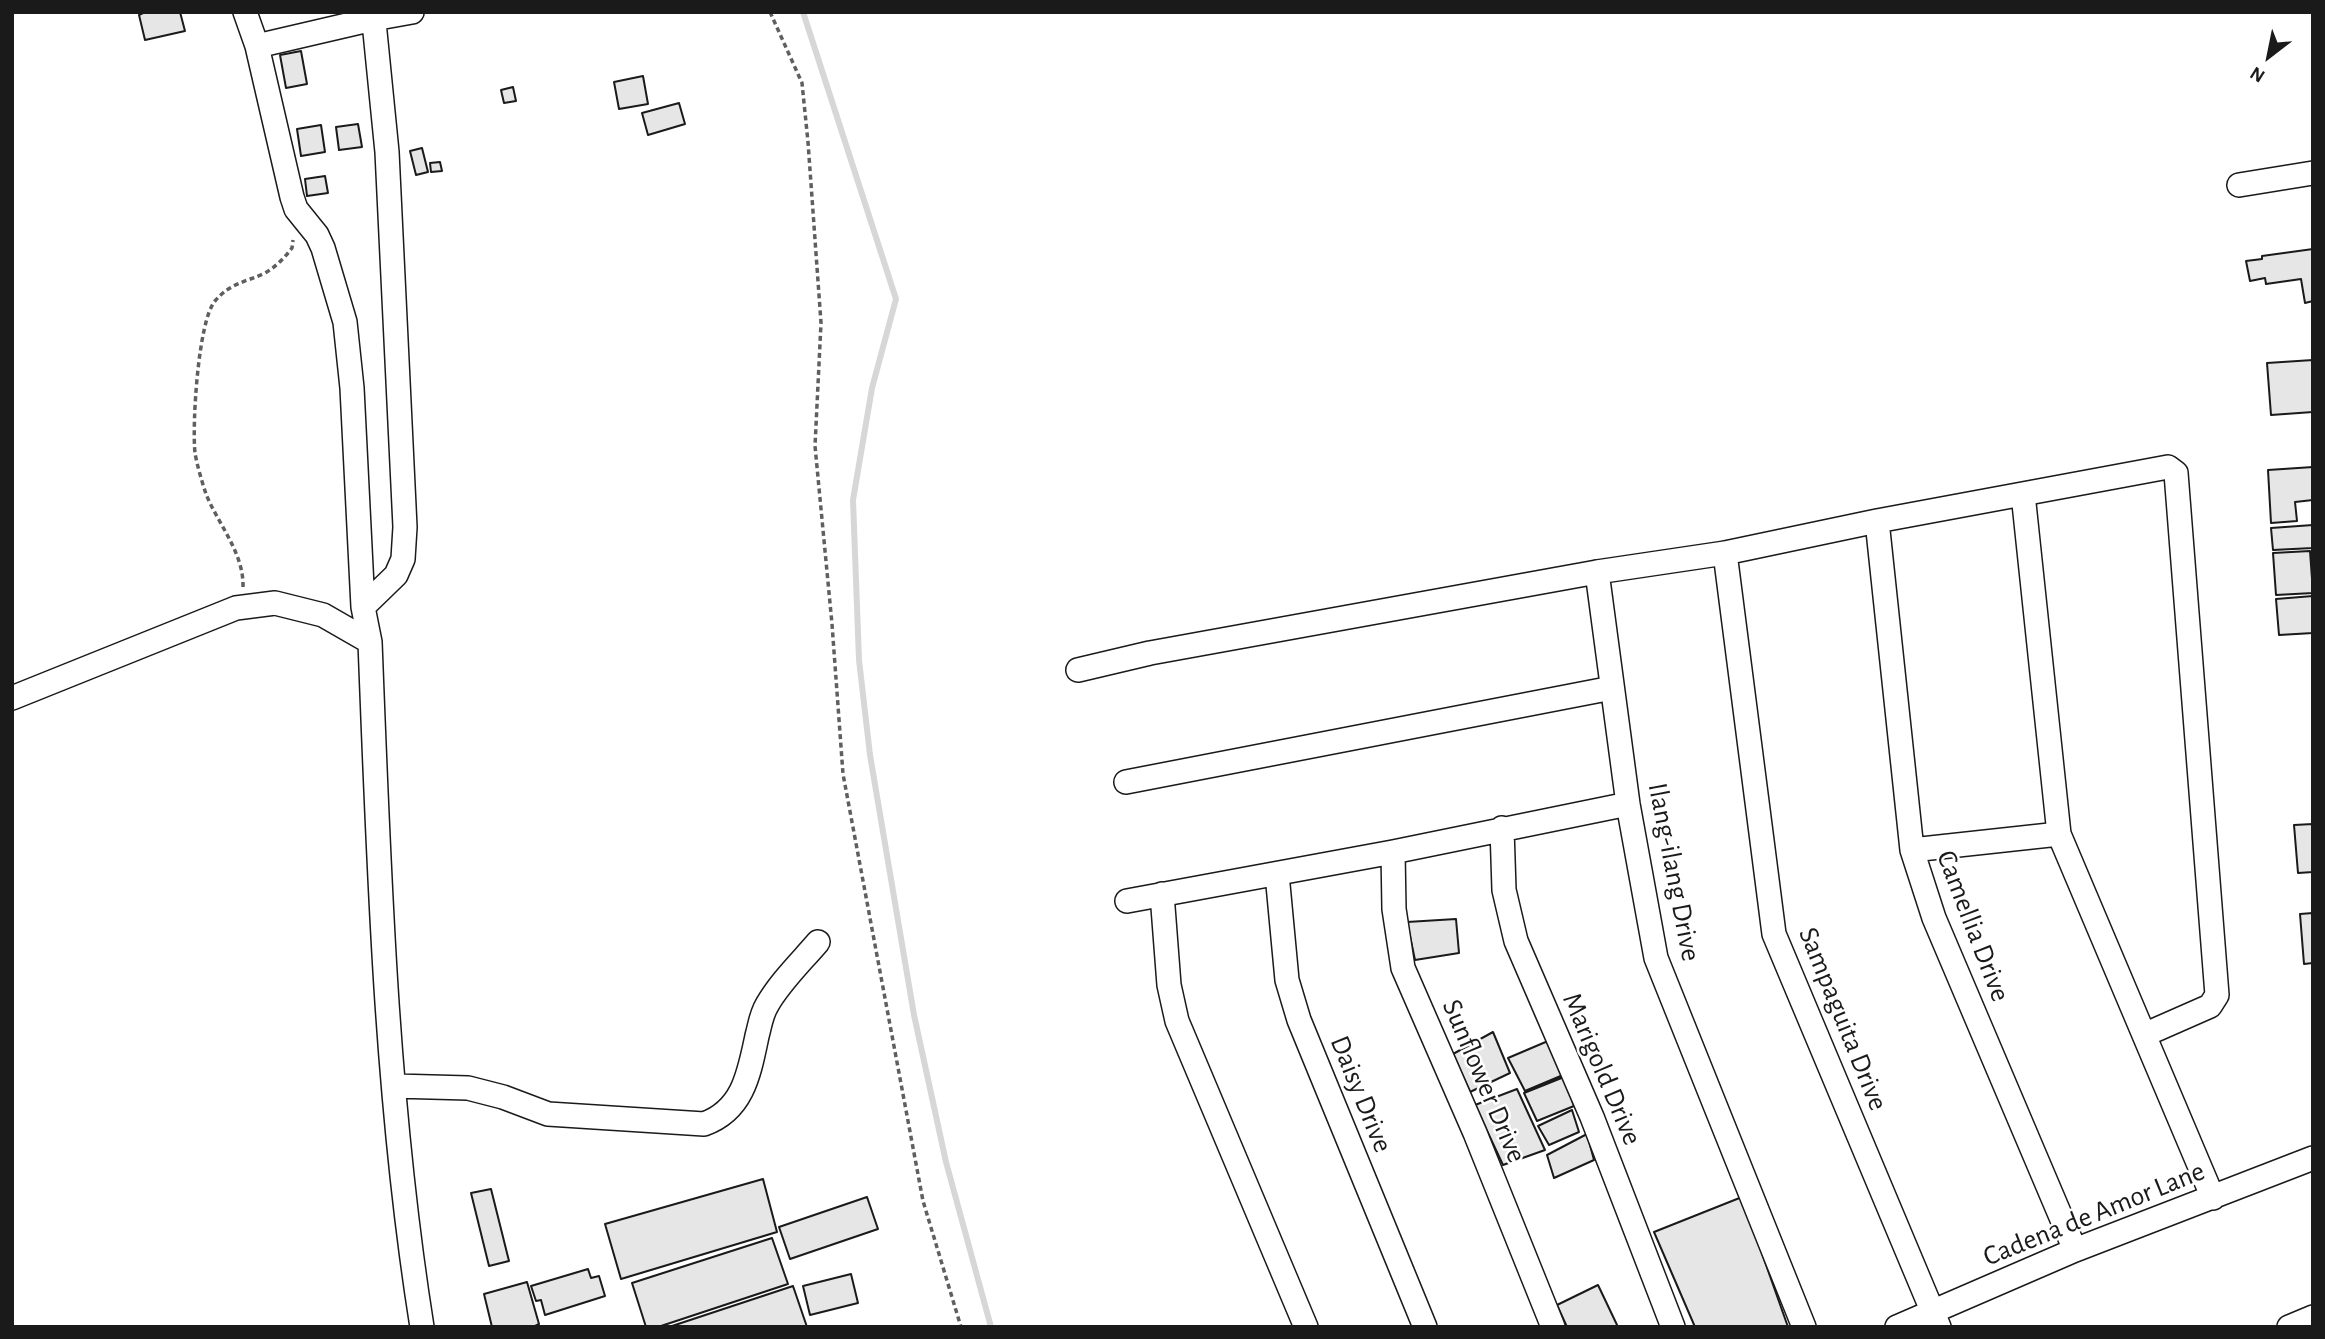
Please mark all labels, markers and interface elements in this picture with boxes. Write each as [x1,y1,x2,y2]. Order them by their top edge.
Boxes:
north arrow [2234,21,2304,91]
text: N [2247,63,2268,86]
street label: Ilang-ilang Drive [1640,780,1708,964]
street label: Camellia Drive [1929,846,2017,1006]
street label: Sampaguita Drive [1791,923,1895,1115]
street label: Marigold Drive [1555,988,1649,1150]
street label: Sunflower Drive [1435,994,1533,1168]
street label: Daisy Drive [1322,1031,1400,1157]
street label: Cadena de Amor Lane [1978,1154,2210,1274]

